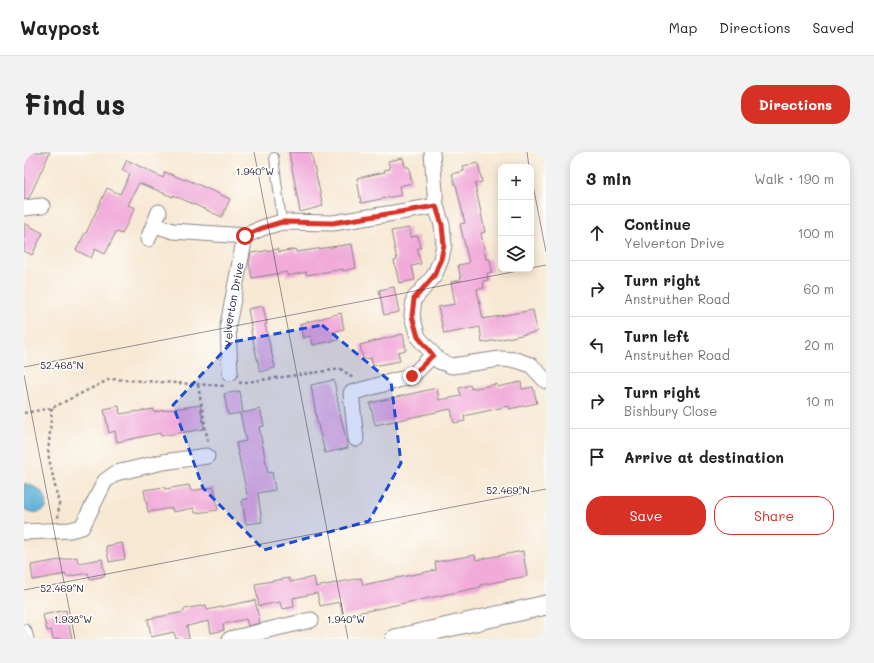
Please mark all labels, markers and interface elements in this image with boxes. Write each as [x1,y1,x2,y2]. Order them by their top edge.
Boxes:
text: Waypost [20,15,100,40]
text: Map [669,18,697,37]
text: Directions [719,18,790,37]
text: Saved [812,18,854,37]
button: Directions [741,85,850,124]
text: Find us [24,86,125,122]
text: 1.940°W [236,164,274,178]
map controls [498,164,534,272]
button: + [498,164,534,200]
text: 3 min [586,167,631,189]
text: Walk · 190 m [754,170,834,187]
button: − [498,200,534,236]
text: Continue [624,214,691,234]
icon: ahead [586,222,608,244]
text: 100 m [798,224,834,241]
route start [236,227,254,245]
text: Yelverton Drive [624,234,724,251]
button: layers [498,236,534,272]
street label: Yelverton Drive [220,261,247,347]
text: Turn right [624,270,701,290]
icon: right [586,278,608,300]
text: 60 m [804,280,834,297]
text: Anstruther Road [624,290,730,307]
text: Turn left [624,326,689,346]
icon: left [586,334,608,356]
text: 20 m [804,336,834,353]
text: Anstruther Road [624,346,730,363]
text: 52.468°N [40,358,84,372]
route end [403,367,421,385]
text: Turn right [624,382,701,402]
icon: right [586,390,608,412]
text: 10 m [806,392,834,409]
text: Bishbury Close [624,402,717,419]
icon: arrive [586,446,608,468]
text: Arrive at destination [624,447,784,467]
text: 52.469°N [486,483,530,497]
button: Save [586,496,706,535]
button: Share [714,496,834,535]
text: 52.469°N [40,581,84,595]
text: 1.938°W [54,612,92,626]
text: 1.940°W [327,612,365,626]

